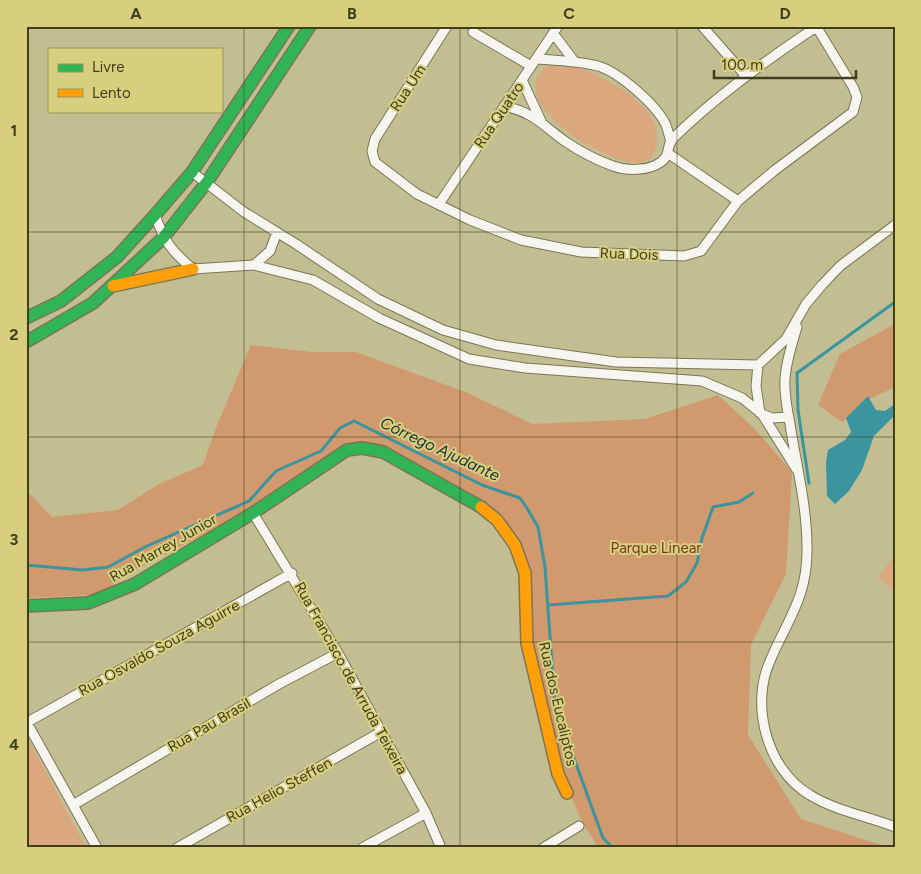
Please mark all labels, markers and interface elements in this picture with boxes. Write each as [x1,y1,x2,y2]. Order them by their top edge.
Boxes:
text: A [130,4,142,23]
text: B [347,4,357,23]
text: C [563,4,575,23]
text: D [779,4,791,23]
legend [48,48,222,112]
scale bar [714,48,856,80]
text: 100 m [721,56,763,74]
text: Livre [92,58,124,76]
street label: Rua Um [386,61,430,115]
street label: Rua Quatro [470,78,528,152]
text: Lento [92,84,131,102]
text: 1 [11,121,17,140]
street label: Rua Dois [599,244,659,264]
text: 2 [9,325,19,344]
water label: Córrego Ajudante [377,413,503,485]
street label: Rua Marrey Junior [106,510,220,586]
text: 3 [10,530,19,549]
park label: Parque Linear [611,539,701,557]
street label: Rua Francisco de Arruda Teixeira [290,579,412,777]
street label: Rua Osvaldo Souza Aguirre [75,596,243,700]
street label: Rua dos Eucaliptos [535,640,581,768]
street label: Rua Pau Brasil [164,694,254,756]
text: 4 [9,735,19,754]
street label: Rua Helio Steffen [223,753,335,827]

